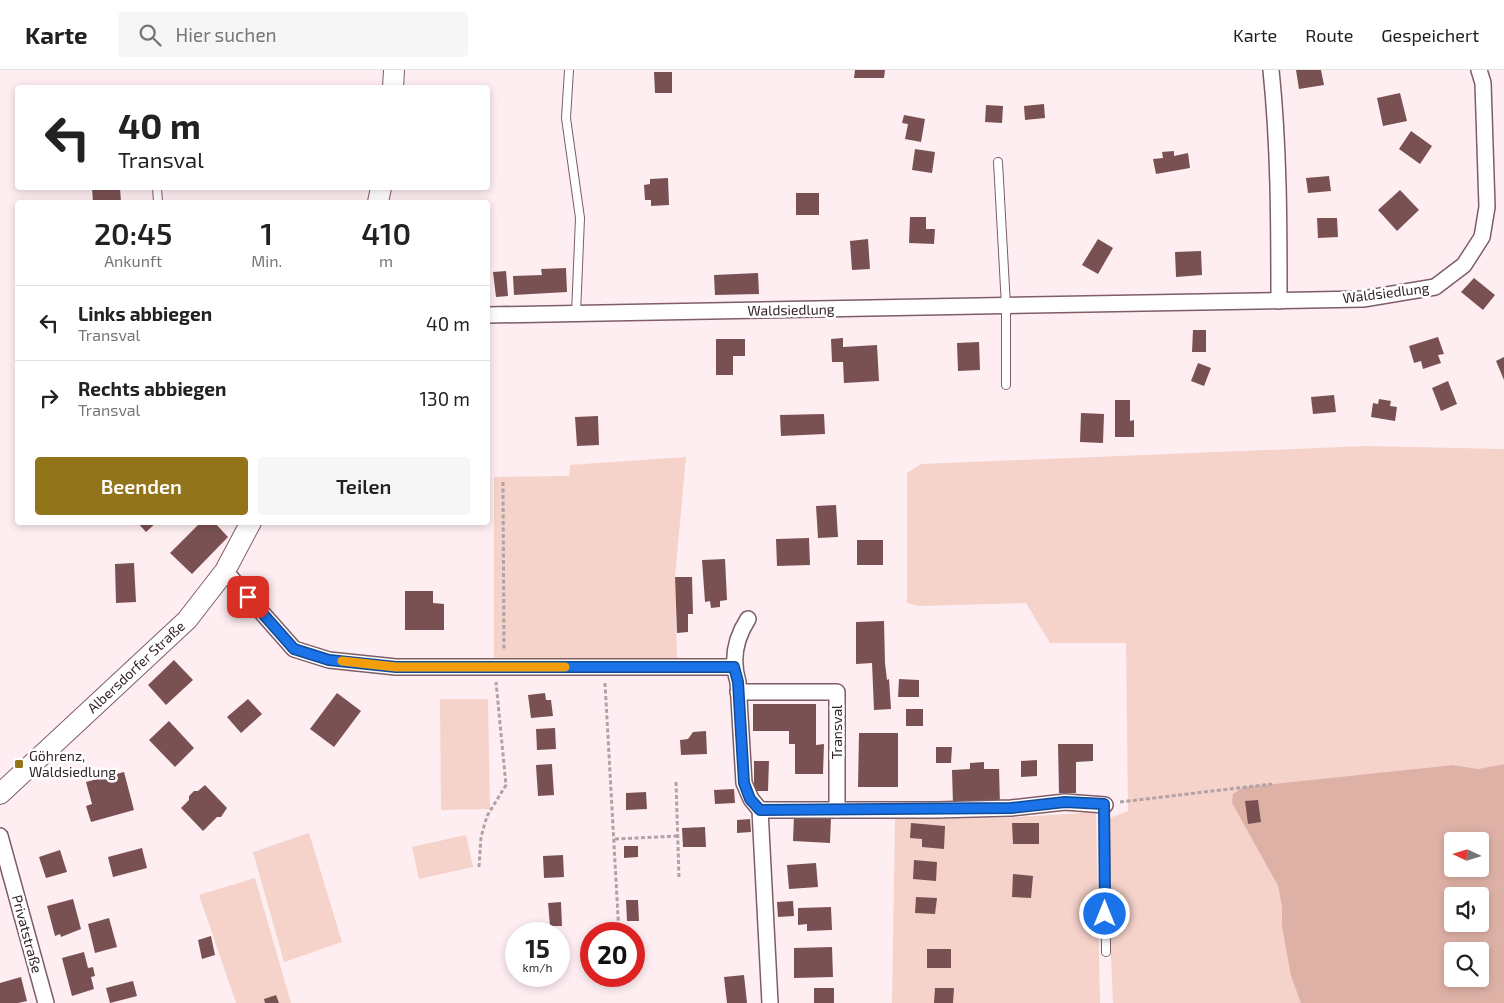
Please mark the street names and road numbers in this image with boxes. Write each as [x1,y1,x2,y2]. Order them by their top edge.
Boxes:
street label: Waldsiedlung [1342,279,1430,306]
street label: Waldsiedlung [747,300,835,319]
street label: Albersdorfer Straße [83,617,188,716]
street label: Transval [828,704,845,759]
street label: Privatstraße [9,893,46,975]

